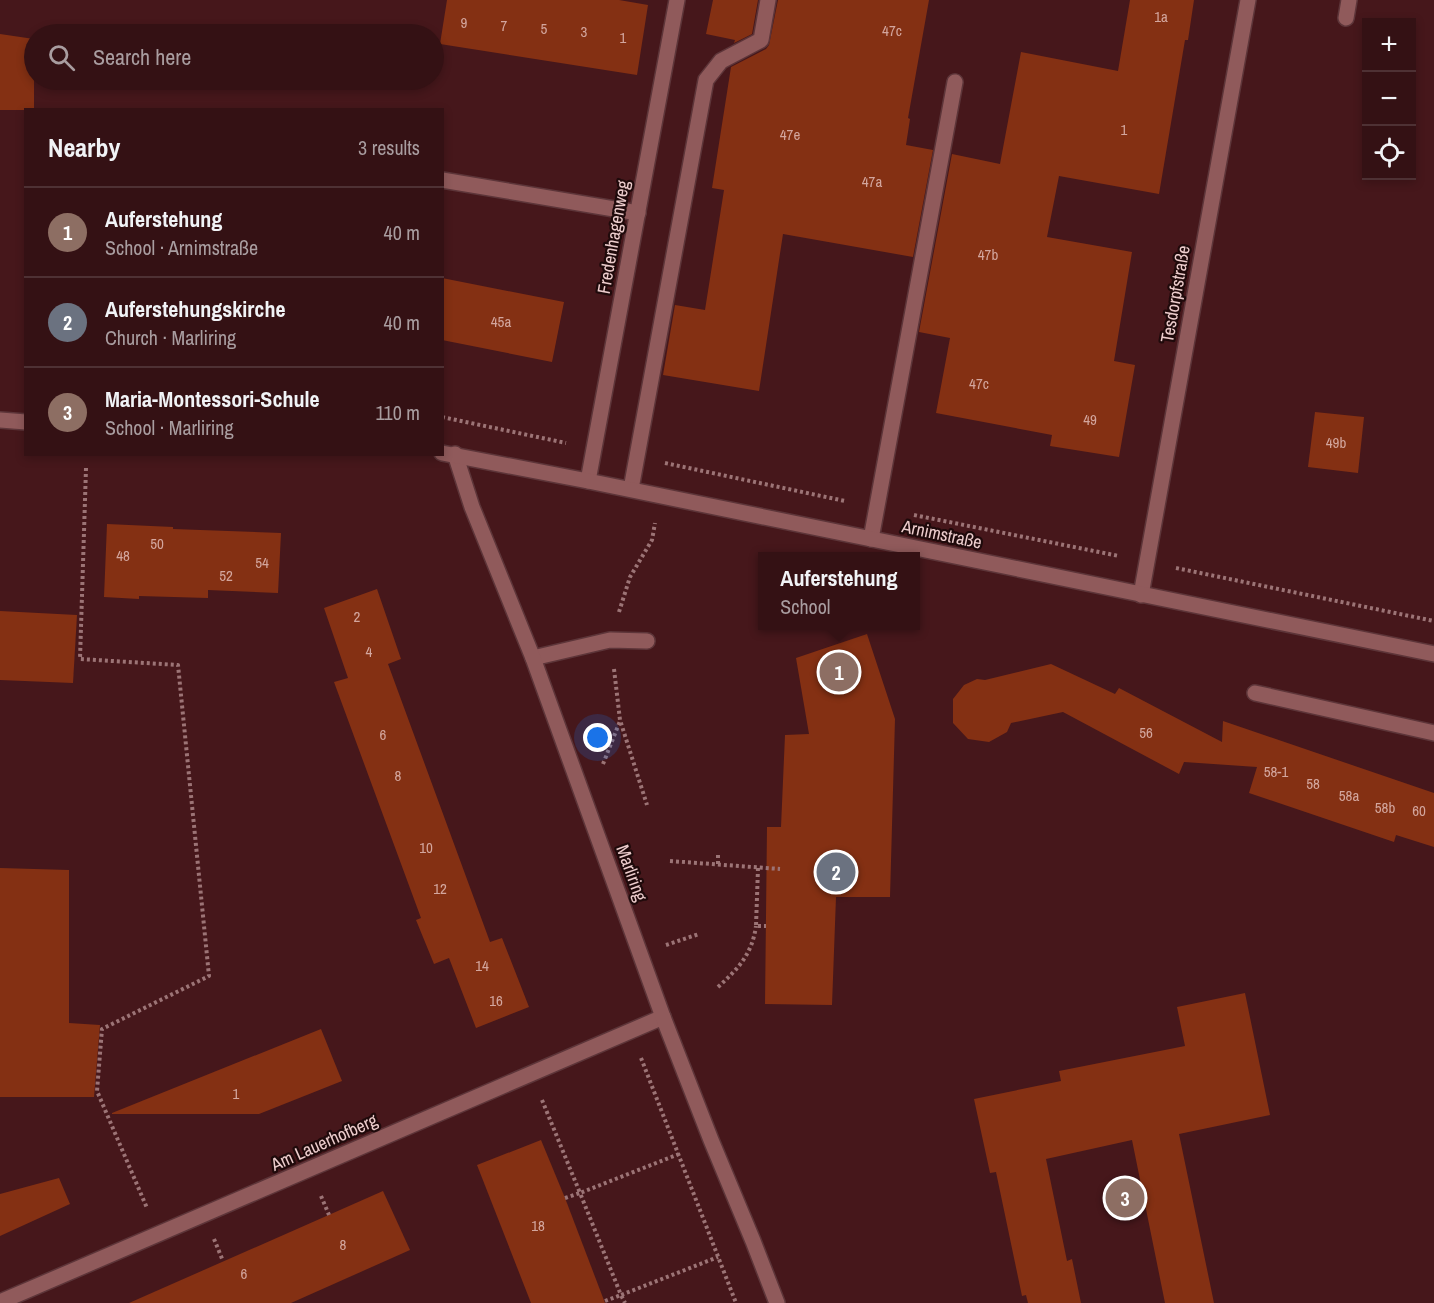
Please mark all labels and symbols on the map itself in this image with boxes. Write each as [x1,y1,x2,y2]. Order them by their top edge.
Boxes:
house number: 1a [1154,6,1168,27]
house number: 9 [461,12,468,33]
house number: 7 [501,15,508,36]
house number: 5 [541,18,548,39]
house number: 47c [882,20,902,41]
house number: 3 [581,21,588,42]
house number: 1 [620,27,627,48]
house number: 1 [1121,119,1128,140]
house number: 47e [780,124,800,145]
house number: 47a [862,171,882,192]
street label: Fredenhagenweg [591,177,635,296]
street label: Tesdorpfstraße [1154,243,1196,345]
house number: 47b [978,244,998,265]
house number: 45a [491,311,511,332]
house number: 47c [969,373,989,394]
house number: 49 [1083,409,1097,430]
house number: 49b [1326,432,1346,453]
street label: Arnimstraße [899,513,984,555]
house number: 50 [150,533,164,554]
house number: 48 [116,545,130,566]
house number: 54 [255,552,269,573]
house number: 52 [219,565,233,586]
house number: 2 [354,606,361,627]
house number: 4 [366,641,373,662]
pin: 1 [820,650,858,694]
house number: 56 [1139,722,1153,743]
your location [583,723,612,752]
house number: 6 [380,724,387,745]
house number: 58-1 [1264,761,1288,782]
house number: 8 [395,765,402,786]
house number: 58 [1306,773,1320,794]
house number: 58a [1339,785,1359,806]
house number: 58b [1375,797,1395,818]
house number: 60 [1412,800,1426,821]
house number: 10 [419,837,433,858]
street label: Marliring [610,841,654,905]
pin: 2 [816,850,856,894]
house number: 12 [433,878,447,899]
house number: 14 [475,955,489,976]
house number: 16 [489,990,503,1011]
house number: 1 [233,1083,240,1104]
street label: Am Lauerhofberg [266,1107,382,1177]
pin: 3 [1106,1176,1144,1220]
house number: 18 [531,1215,545,1236]
house number: 8 [340,1234,347,1255]
house number: 6 [241,1263,248,1284]

